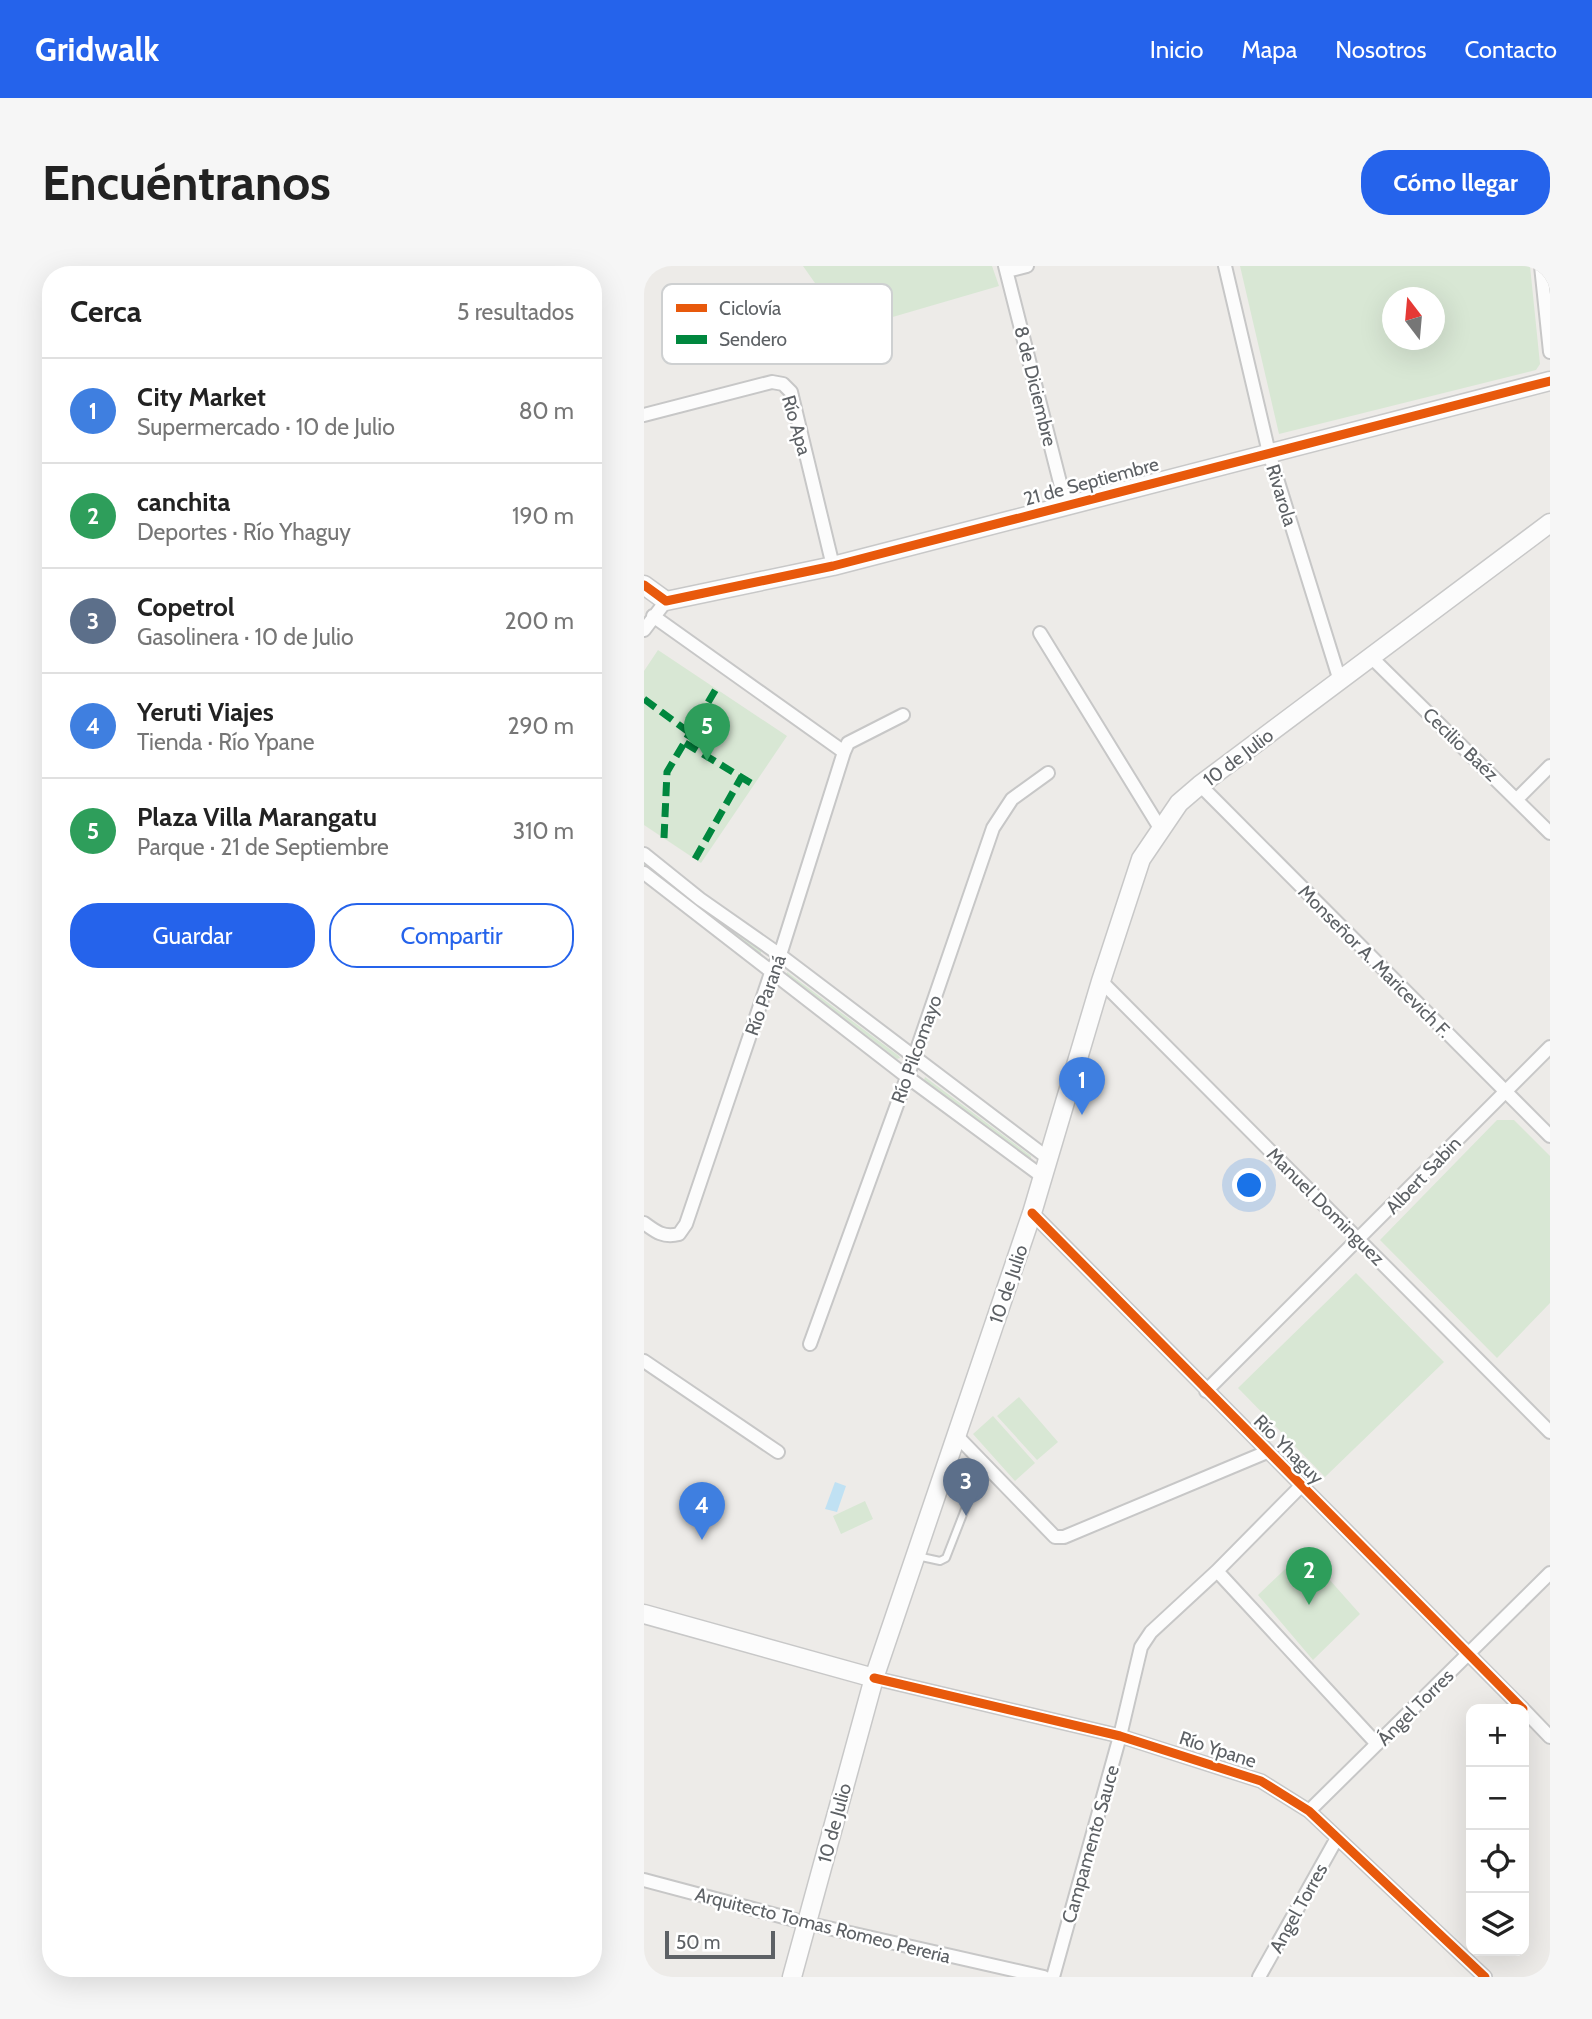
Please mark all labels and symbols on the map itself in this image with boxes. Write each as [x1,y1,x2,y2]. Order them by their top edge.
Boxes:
legend [662,284,892,364]
north arrow [1382,287,1445,350]
text: Ciclovía [719,297,781,320]
street label: 8 de Diciembre [1009,324,1062,449]
text: Sendero [719,328,787,351]
street label: Río Apa [777,392,816,458]
street label: 21 de Septiembre [1021,452,1162,511]
street label: Rivarola [1261,461,1302,529]
pin: 5 [684,703,730,761]
street label: Cecilio Baéz [1418,703,1503,786]
street label: 10 de Julio [1199,724,1278,791]
street label: Monseñor A. Maricevich F. [1293,880,1456,1043]
street label: Río Paraná [740,952,791,1039]
street label: Río Pilcomayo [886,992,947,1106]
pin: 1 [1059,1057,1105,1115]
street label: Albert Sabin [1381,1132,1466,1219]
street label: Manuel Dominguez [1262,1143,1389,1270]
your location [1232,1168,1266,1202]
street label: 10 de Julio [984,1242,1033,1327]
street label: Río Yhaguy [1249,1410,1329,1489]
pin: 3 [943,1458,989,1516]
pin: 4 [679,1482,725,1540]
pin: 2 [1286,1547,1332,1605]
street label: Ángel Torres [1372,1664,1458,1750]
street label: Río Ypane [1176,1726,1260,1773]
street label: Campamento Sauce [1057,1762,1124,1926]
street label: 10 de Julio [813,1781,856,1866]
street label: Angel Torres [1264,1859,1332,1957]
street label: Arquitecto Tomas Romeo Pereria [693,1883,953,1968]
scale bar [665,1928,775,1960]

